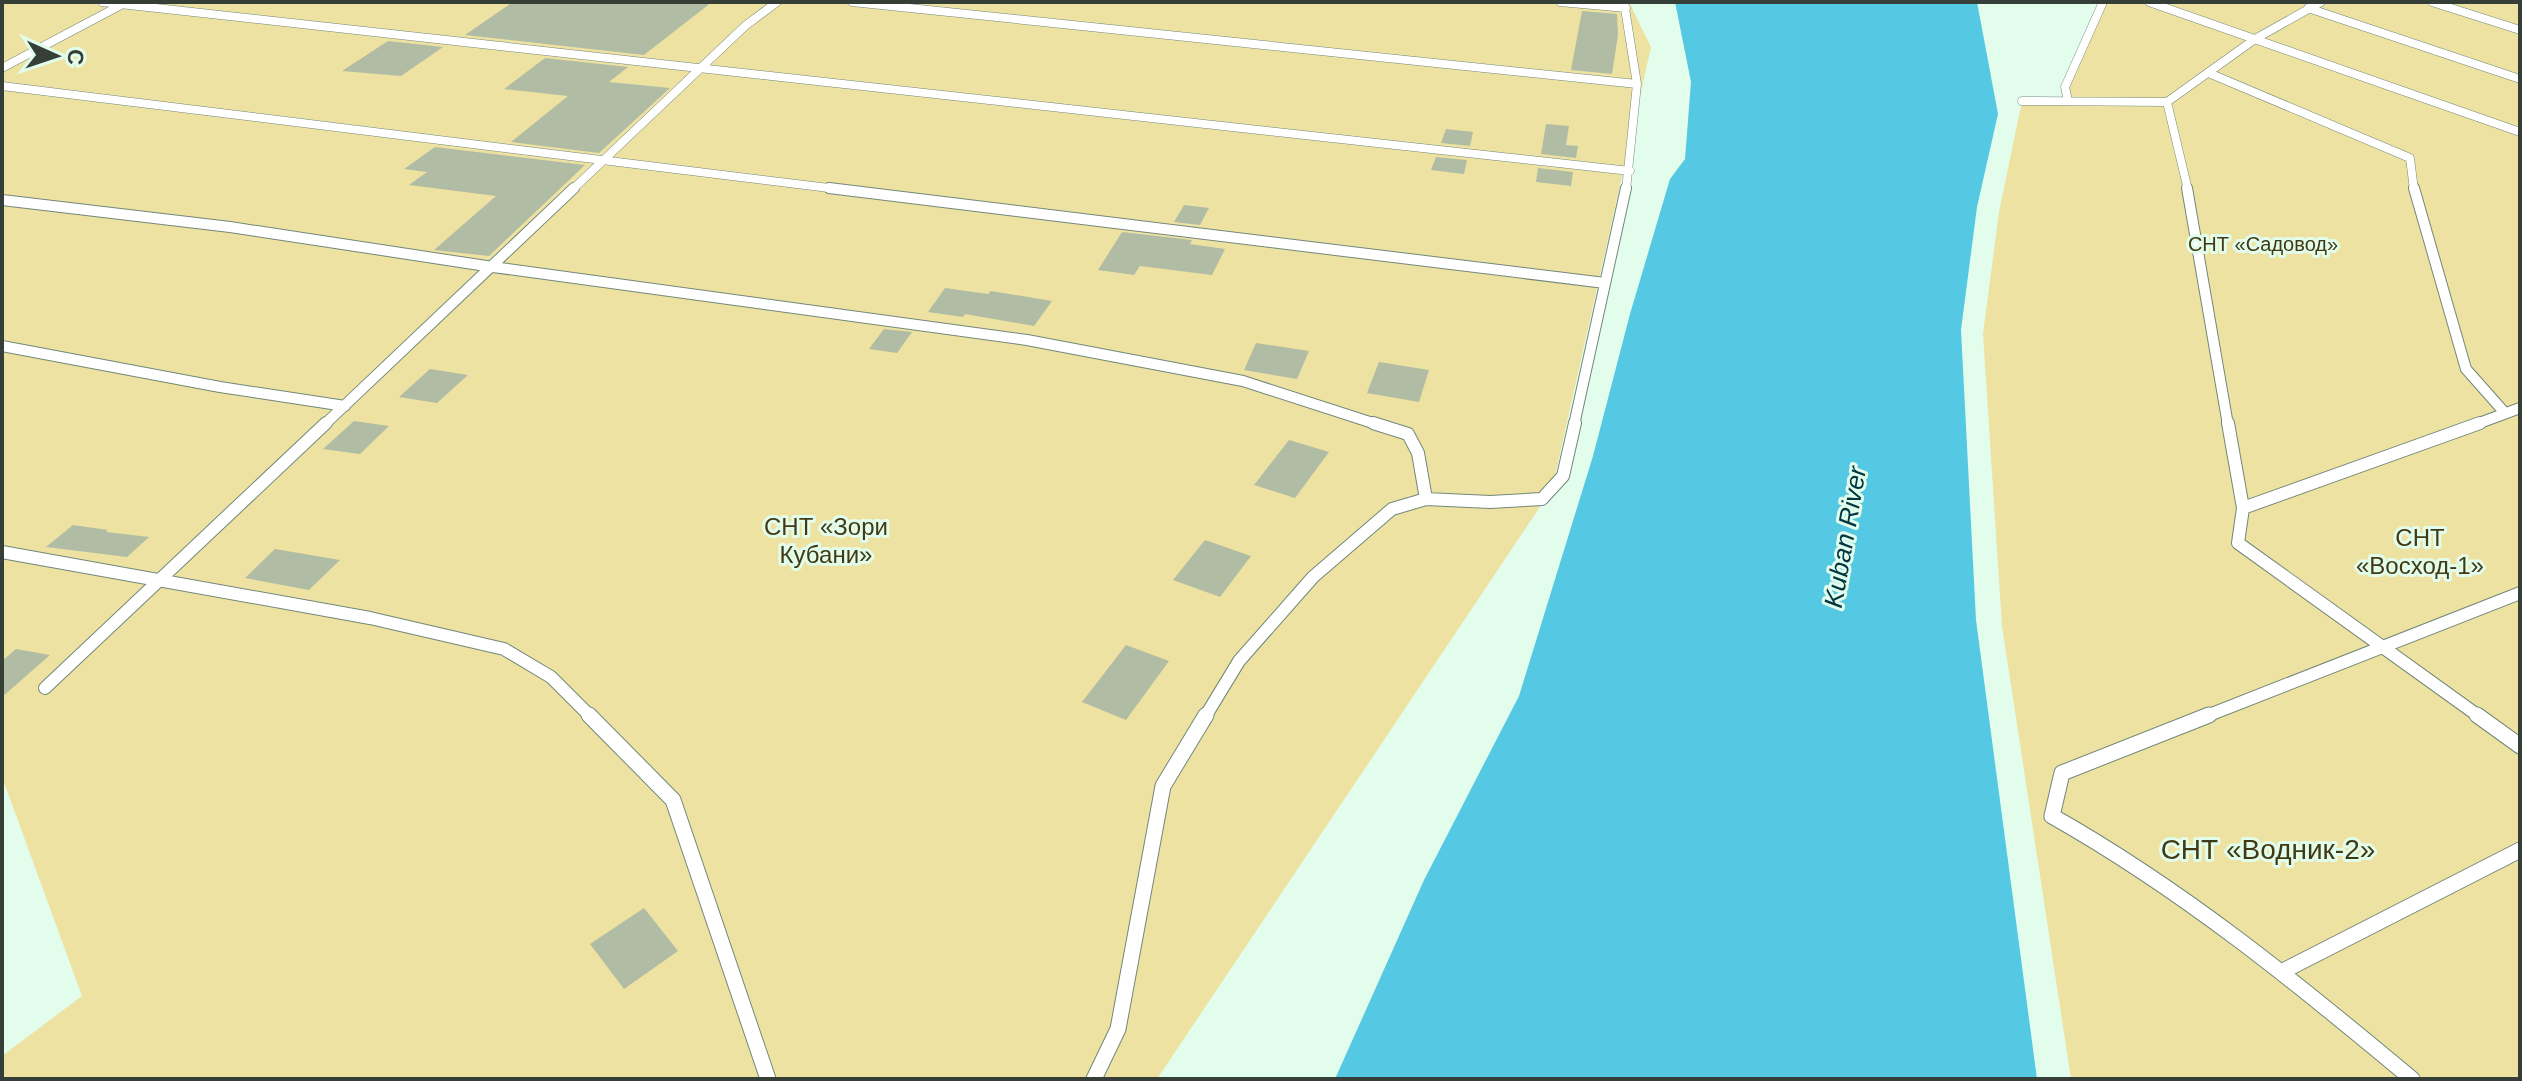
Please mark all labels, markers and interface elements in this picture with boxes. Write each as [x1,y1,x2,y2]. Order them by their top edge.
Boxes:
north arrow [16,16,96,96]
text: С [63,48,88,66]
park label: СНТ «Садовод» [2188,233,2338,255]
water label: Kuban River [1818,463,1872,610]
park label: СНТ «Зори Кубани» [764,513,888,568]
park label: СНТ «Восход-1» [2356,524,2484,579]
park label: СНТ «Водник-2» [2161,834,2375,865]

